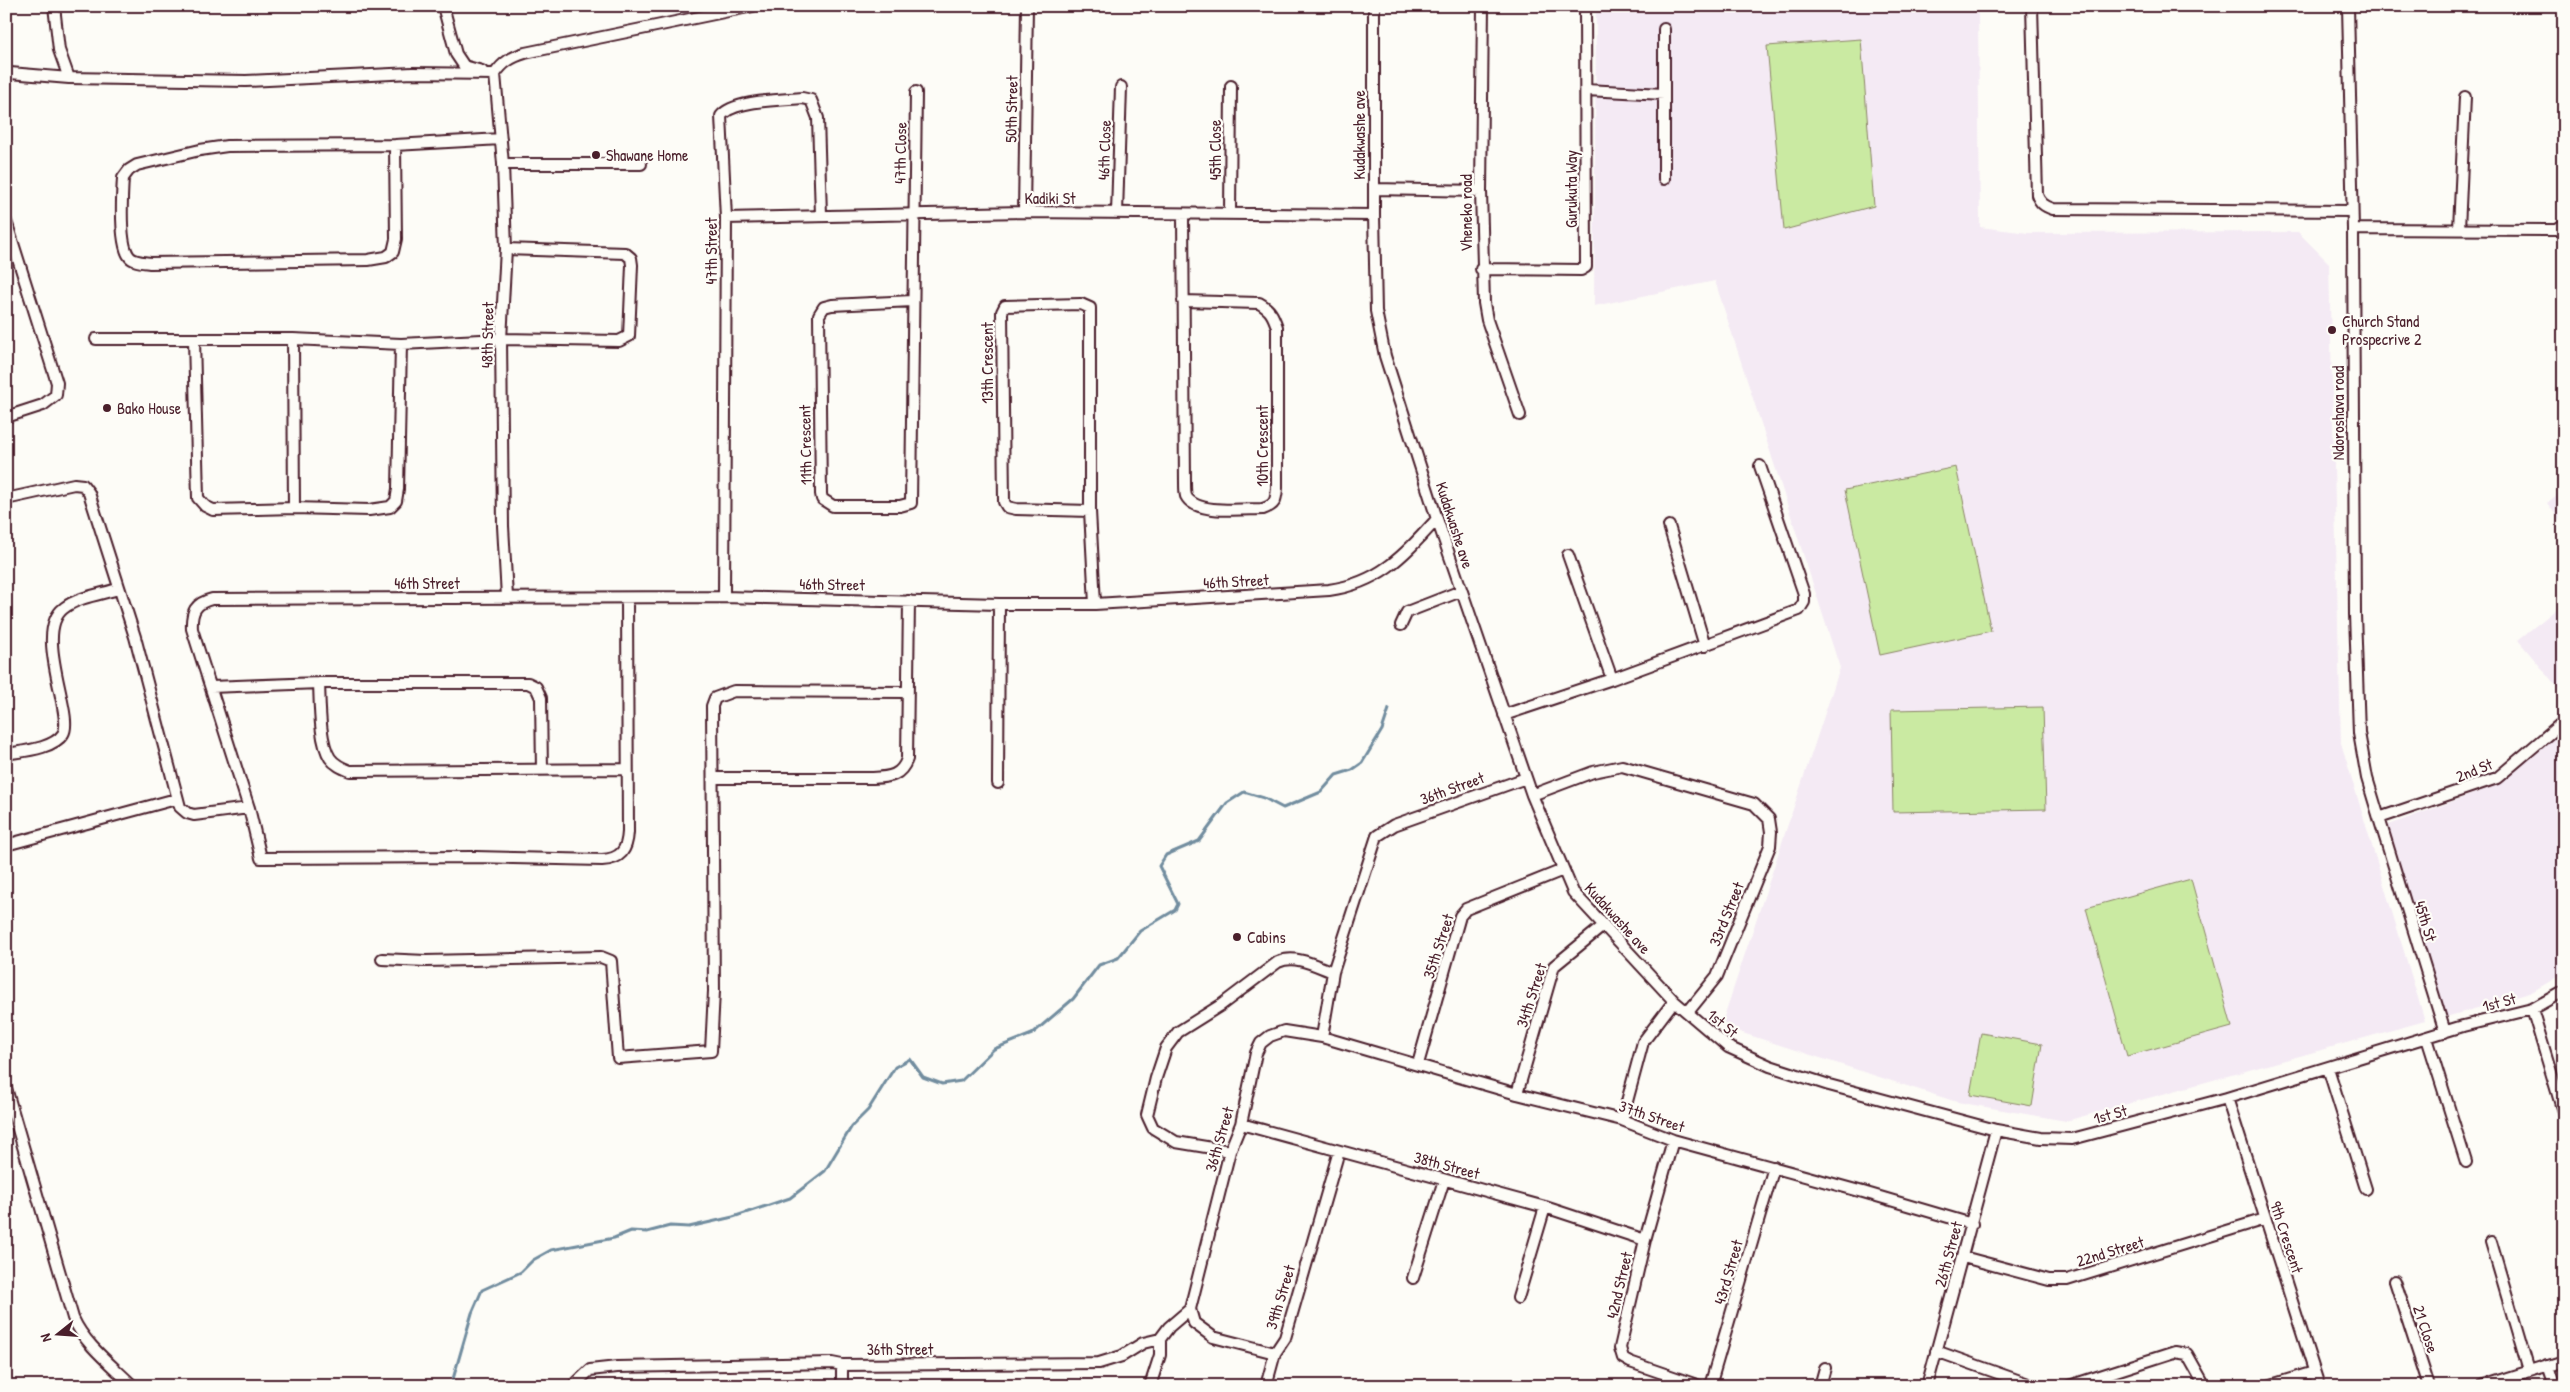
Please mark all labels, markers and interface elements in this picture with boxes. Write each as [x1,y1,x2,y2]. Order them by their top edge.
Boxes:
street label: 50th Street [999,75,1023,143]
street label: Kudakwashe ave [1348,90,1370,180]
street label: 46th Close [1092,119,1116,181]
street label: 45th Close [1204,119,1226,180]
street label: 47th Close [888,121,912,184]
place label: Shawane Home [606,144,689,166]
marker: Shawane Home [590,149,602,161]
street label: Gurukuta Way [1560,150,1582,228]
street label: Vheneko road [1455,174,1477,252]
street label: Kadiki St [1024,187,1076,209]
street label: 47th Street [700,217,722,285]
street label: 48th Street [475,301,499,368]
place label: Church Stand Prospecrive 2 [2342,310,2422,350]
street label: 13th Crescent [976,322,998,404]
marker: Church Stand Prospecrive 2 [2326,324,2338,336]
street label: Ndoroshava road [2327,366,2349,460]
place label: Bako House [117,397,182,419]
marker: Bako House [101,402,113,414]
street label: 11th Crescent [793,404,817,485]
street label: 10th Crescent [1251,405,1273,487]
street label: Kudakwashe ave [1431,479,1479,572]
street label: 46th Street [1203,568,1270,594]
street label: 46th Street [394,572,460,594]
street label: 46th Street [799,572,865,596]
street label: 2nd St [2452,753,2496,787]
street label: 36th Street [1417,766,1488,810]
street label: Kudakwashe ave [1580,877,1657,959]
street label: 33rd Street [1703,878,1749,949]
street label: 45th St [2409,898,2443,945]
street label: 35th Street [1417,910,1459,981]
place label: Cabins [1247,926,1286,948]
marker: Cabins [1231,931,1243,943]
street label: 34th Street [1510,960,1552,1030]
street label: 1st St [2480,987,2519,1017]
street label: 1st St [1703,1004,1743,1043]
street label: 37th Street [1616,1094,1688,1138]
street label: 1st St [2091,1099,2130,1129]
street label: 36th Street [1199,1103,1239,1174]
street label: 38th Street [1412,1146,1483,1184]
street label: 9th Crescent [2265,1198,2309,1276]
street label: 26th Street [1929,1218,1967,1289]
street label: 22nd Street [2074,1230,2147,1272]
street label: 43rd Street [1708,1237,1748,1307]
street label: 42nd Street [1601,1249,1637,1321]
street label: 39th Street [1260,1262,1300,1332]
street label: 21 Close [2408,1302,2444,1356]
north arrow [32,1310,82,1360]
text: N [35,1331,55,1344]
street label: 36th Street [867,1338,934,1360]

